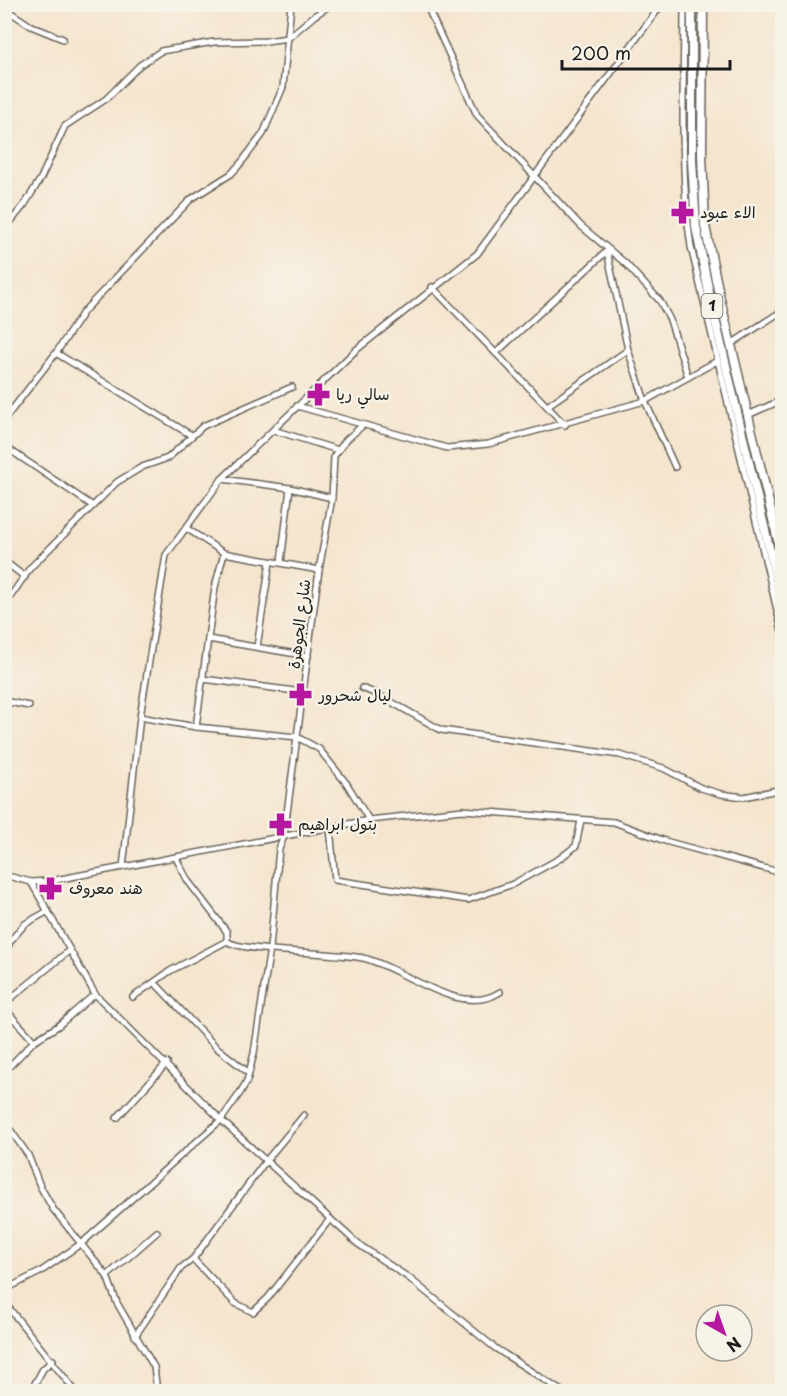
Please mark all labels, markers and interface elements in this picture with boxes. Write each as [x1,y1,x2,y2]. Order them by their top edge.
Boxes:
scale bar [562,33,730,71]
text: 200 m [571,39,631,66]
pharmacy icon: الاء عبود [669,199,695,225]
place label: الاء عبود [700,199,756,223]
road number: 1 [702,294,722,318]
pharmacy icon: سالي ريا [305,381,331,407]
place label: سالي ريا [336,381,390,409]
street label: شارع الجوهرة [281,578,316,670]
pharmacy icon: ليال شحرور [288,682,314,708]
place label: ليال شحرور [317,682,391,706]
pharmacy icon: بتول ابراهيم [267,811,293,837]
place label: بتول ابراهيم [298,811,377,837]
pharmacy icon: هند معروف [38,875,64,901]
place label: هند معروف [69,875,143,899]
north arrow [694,1303,754,1363]
text: N [722,1332,747,1359]

